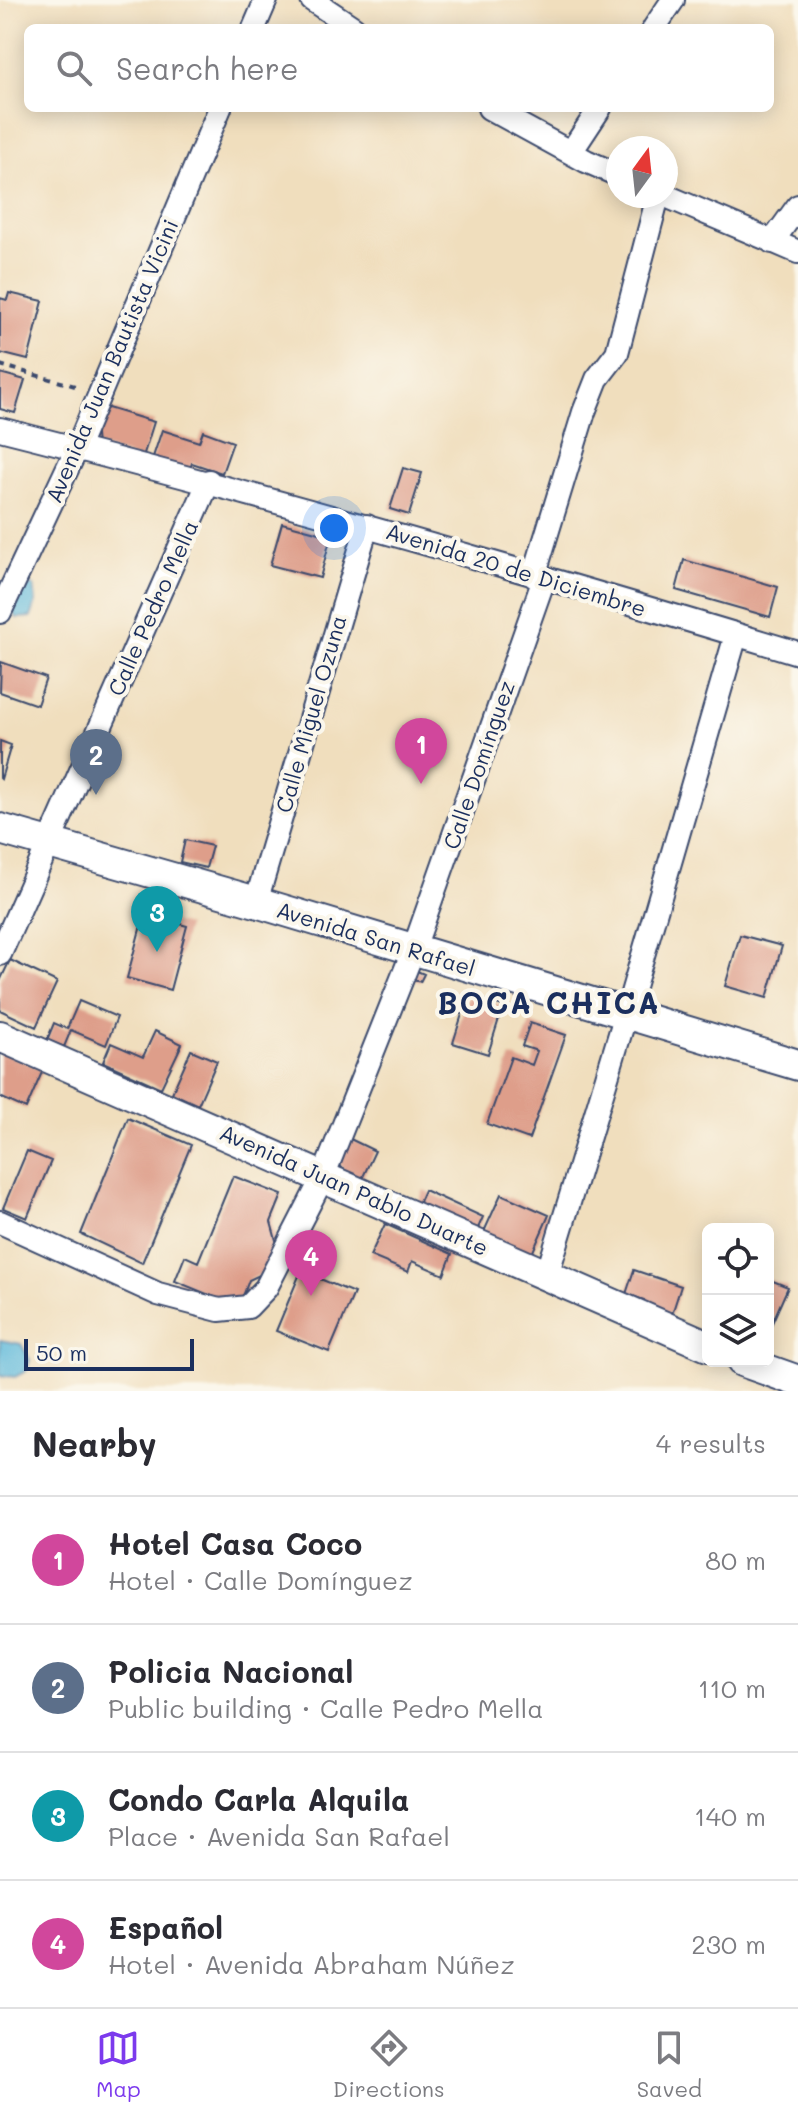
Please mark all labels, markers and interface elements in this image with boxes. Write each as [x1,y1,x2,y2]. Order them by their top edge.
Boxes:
search box [24,24,774,112]
icon: search [52,46,96,90]
text: Search here [116,48,299,88]
north arrow [606,136,678,208]
street label: Avenida Juan Bautista Vicini [39,215,185,507]
your location [314,508,354,548]
street label: Calle Pedro Mella [101,515,204,700]
street label: Avenida 20 de Diciembre [382,516,650,623]
street label: Calle Miguel Ozuna [268,612,353,816]
street label: Calle Domínguez [436,677,521,853]
pin: 1 [395,718,447,784]
pin: 2 [70,729,122,795]
pin: 3 [131,886,183,952]
street label: Avenida San Rafael [273,894,479,983]
district label: BOCA CHICA [437,982,661,1022]
street label: Avenida Juan Pablo Duarte [215,1117,493,1262]
map controls [702,1223,774,1367]
button: locate [702,1223,774,1295]
pin: 4 [285,1230,337,1296]
button: layers [702,1295,774,1367]
scale bar [24,1335,194,1371]
text: 50 m [36,1338,87,1367]
text: Nearby [32,1421,157,1466]
text: 4 results [656,1426,766,1460]
text: Hotel Casa Coco [108,1523,362,1563]
text: 1 [52,1543,64,1577]
text: 80 m [705,1543,766,1577]
text: Hotel · Calle Domínguez [108,1563,413,1597]
text: Policia Nacional [108,1651,353,1691]
text: 2 [51,1671,65,1705]
text: 110 m [698,1671,766,1705]
text: Public building · Calle Pedro Mella [108,1691,543,1725]
text: Condo Carla Alquila [108,1779,410,1819]
text: 3 [50,1799,66,1833]
text: 140 m [694,1799,766,1833]
text: Place · Avenida San Rafael [108,1819,450,1853]
text: Español [108,1907,223,1947]
text: 4 [50,1927,66,1961]
text: 230 m [691,1927,766,1961]
text: Hotel · Avenida Abraham Núñez [108,1947,515,1981]
tab: Map [96,2026,141,2103]
tab: Directions [333,2026,445,2103]
tab: Saved [637,2026,702,2103]

